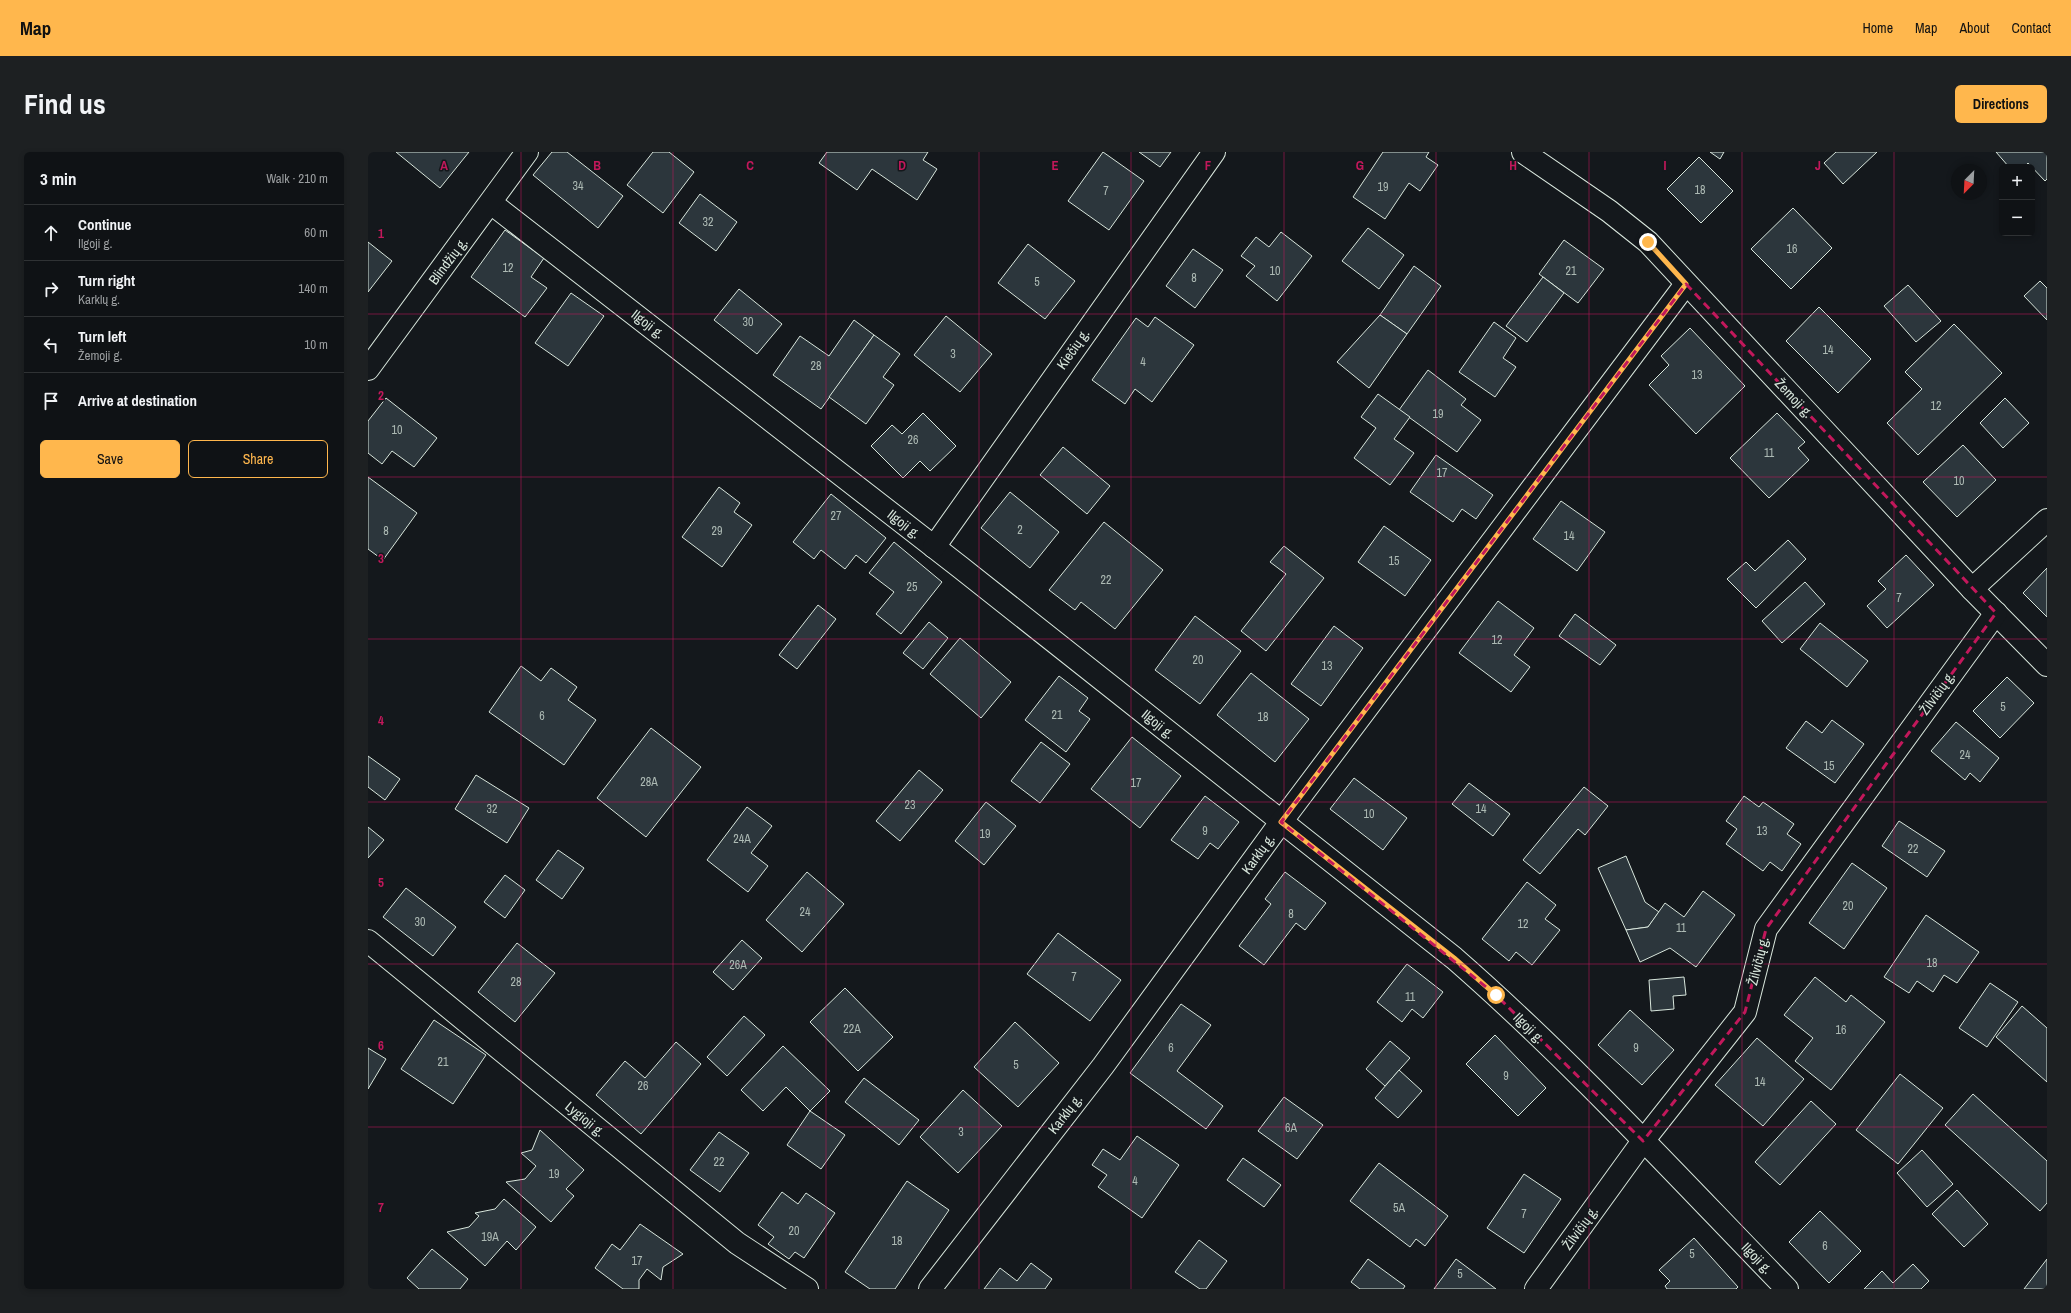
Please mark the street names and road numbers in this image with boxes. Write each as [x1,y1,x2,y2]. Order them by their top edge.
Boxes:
street label: Blindžių g. [424,234,472,288]
street label: Ilgoji g. [628,306,668,342]
street label: Kiečių g. [1053,325,1093,373]
street label: Žemoji g. [1771,374,1817,422]
street label: Ilgoji g. [884,506,924,542]
street label: Žilvičių g. [1915,668,1959,718]
street label: Ilgoji g. [1138,705,1178,743]
street label: Karklų g. [1237,830,1279,878]
street label: Žilvičių g. [1743,935,1773,987]
street label: Ilgoji g. [1510,1009,1548,1047]
street label: Karklų g. [1044,1091,1086,1137]
street label: Lygioji g. [561,1097,609,1141]
street label: Žilvičių g. [1558,1203,1602,1253]
street label: Ilgoji g. [1738,1238,1776,1278]

